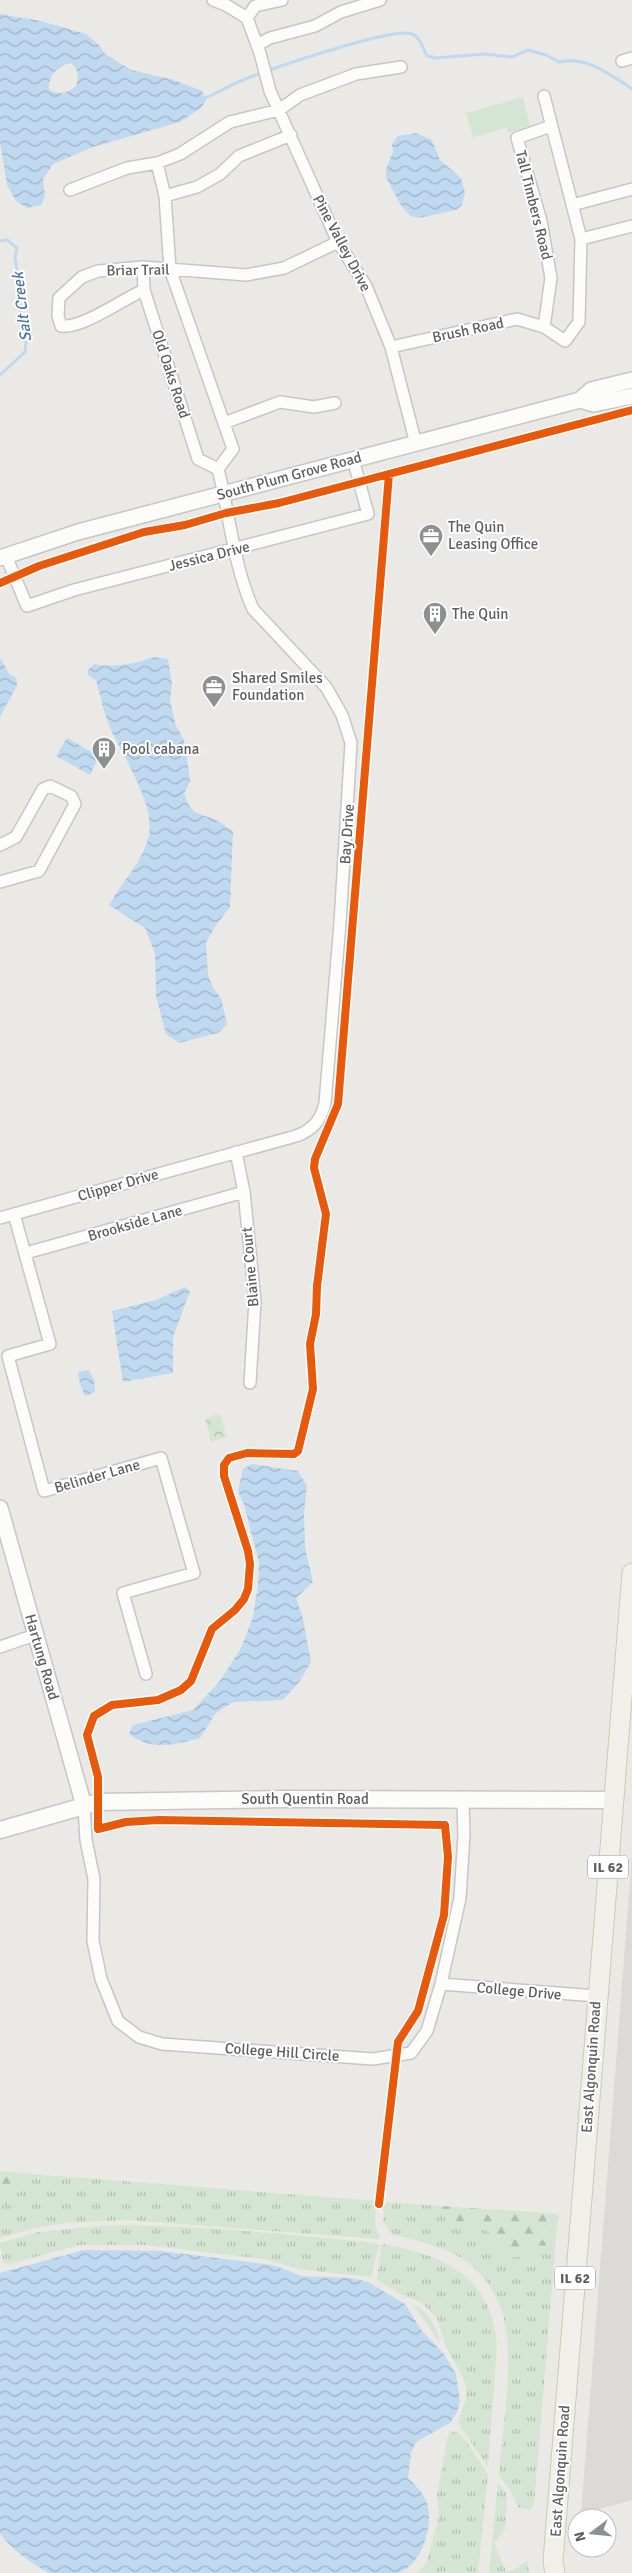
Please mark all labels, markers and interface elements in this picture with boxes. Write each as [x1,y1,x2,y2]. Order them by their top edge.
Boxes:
street label: Tall Timbers Road [512,148,556,262]
street label: Pine Valley Drive [309,192,375,294]
street label: Briar Trail [106,260,170,280]
water label: Salt Creek [8,269,36,343]
street label: Brush Road [431,314,505,346]
street label: Old Oaks Road [148,327,194,421]
street label: South Plum Grove Road [215,448,363,504]
place label: The Quin Leasing Office [448,518,538,553]
office icon: The Quin Leasing Office [418,523,444,557]
street label: Jessica Drive [167,537,251,575]
building icon: The Quin [422,601,448,635]
place label: The Quin [452,605,509,623]
place label: Shared Smiles Foundation [232,669,323,704]
office icon: Shared Smiles Foundation [201,674,227,708]
building icon: Pool cabana [91,736,117,770]
place label: Pool cabana [122,740,199,758]
street label: Bay Drive [336,803,358,865]
street label: Clipper Drive [76,1165,160,1205]
street label: Brookside Lane [86,1201,184,1245]
street label: Blaine Court [238,1226,262,1308]
street label: Belinder Lane [52,1455,142,1497]
street label: Hartung Road [21,1612,63,1702]
street label: South Quentin Road [241,1790,369,1808]
road number: IL 62 [588,1855,628,1878]
street label: College Drive [476,1978,562,2004]
street label: East Algonquin Road [577,2000,605,2134]
street label: College Hill Circle [224,2039,340,2065]
road number: IL 62 [555,2266,595,2290]
street label: East Algonquin Road [546,2404,574,2538]
north arrow [567,2508,617,2558]
text: N [570,2529,589,2543]

